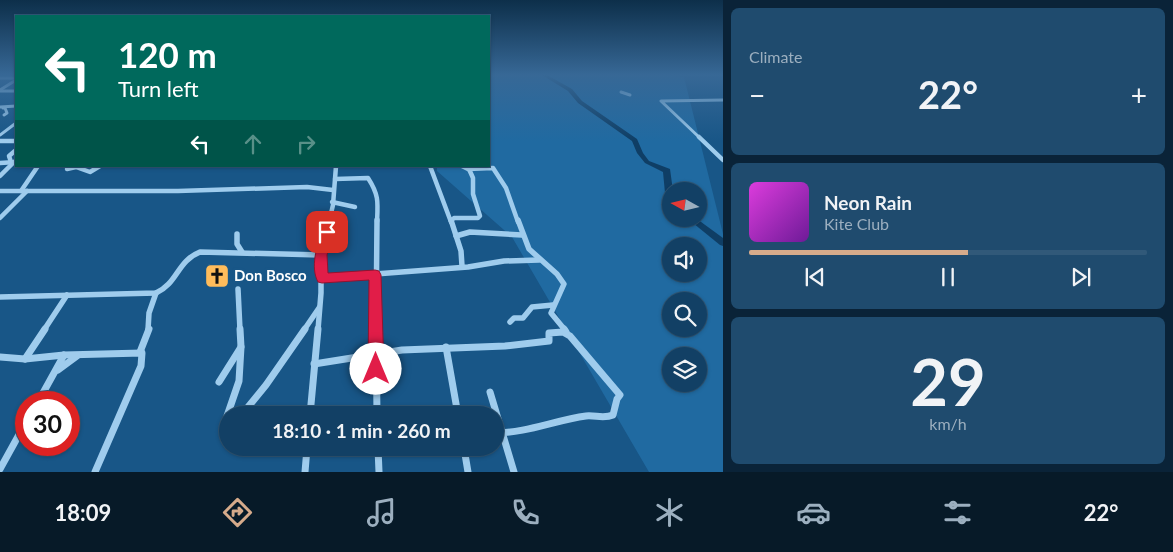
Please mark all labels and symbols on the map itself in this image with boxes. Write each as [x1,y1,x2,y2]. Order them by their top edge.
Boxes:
north arrow [662,182,708,228]
pin [306,211,348,253]
church icon: Don Bosco [204,263,230,289]
place label: Don Bosco [234,266,307,284]
position arrow [349,342,401,394]
speed limit sign: 30 [15,391,80,456]

